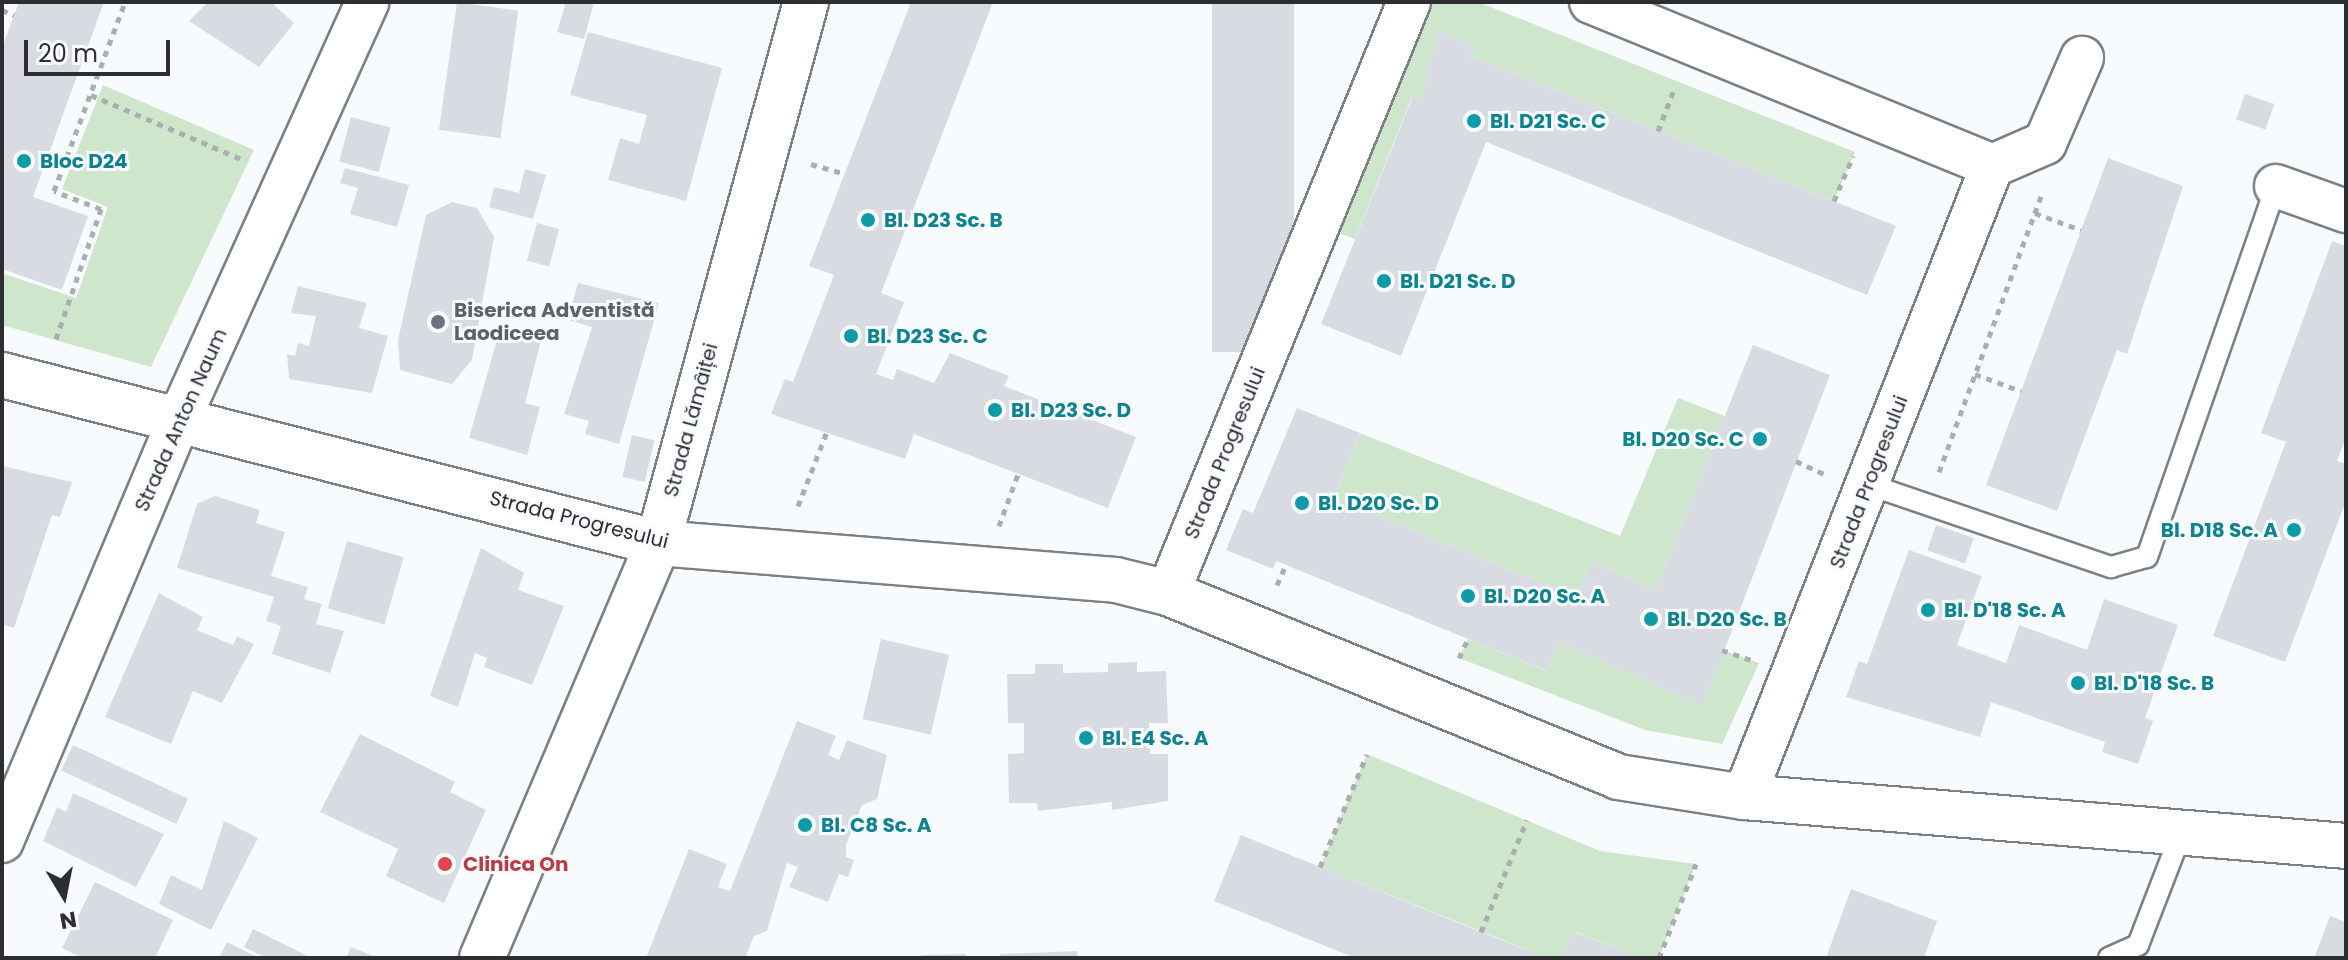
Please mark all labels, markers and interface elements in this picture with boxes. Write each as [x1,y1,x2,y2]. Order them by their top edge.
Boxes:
scale bar [28,24,174,74]
text: 20 m [38,37,98,70]
place label: Bl. D21 Sc. C [1490,109,1606,133]
marker: Bl. D21 Sc. C [1465,112,1483,130]
place label: Bloc D24 [40,149,128,173]
marker: Bloc D24 [15,152,33,170]
place label: Bl. D23 Sc. B [884,208,1003,232]
marker: Bl. D23 Sc. B [859,211,877,229]
place label: Bl. D21 Sc. D [1400,269,1515,293]
marker: Bl. D21 Sc. D [1375,272,1393,290]
place label: Biserica Adventistă Laodiceea [454,298,654,345]
marker: Biserica Adventistă Laodiceea [429,313,447,331]
place label: Bl. D23 Sc. C [867,324,988,348]
street label: Strada Anton Naum [130,325,232,515]
marker: Bl. D23 Sc. C [842,327,860,345]
street label: Strada Lămâiței [659,340,723,500]
street label: Strada Progresului [1180,363,1270,543]
street label: Strada Progresului [1825,392,1913,572]
place label: Bl. D23 Sc. D [1011,398,1131,422]
marker: Bl. D23 Sc. D [986,401,1004,419]
place label: Bl. D20 Sc. C [1622,427,1744,451]
marker: Bl. D20 Sc. C [1751,430,1769,448]
street label: Strada Progresului [487,486,671,554]
place label: Bl. D20 Sc. D [1318,491,1439,515]
marker: Bl. D20 Sc. D [1293,494,1311,512]
place label: Bl. D18 Sc. A [2161,518,2278,542]
marker: Bl. D18 Sc. A [2285,521,2303,539]
place label: Bl. D20 Sc. A [1484,584,1605,608]
marker: Bl. D20 Sc. A [1459,587,1477,605]
place label: Bl. D'18 Sc. A [1944,598,2066,622]
marker: Bl. D'18 Sc. A [1919,601,1937,619]
place label: Bl. D20 Sc. B [1667,607,1787,631]
marker: Bl. D20 Sc. B [1642,610,1660,628]
place label: Bl. D'18 Sc. B [2094,671,2214,695]
marker: Bl. D'18 Sc. B [2069,674,2087,692]
place label: Bl. E4 Sc. A [1102,726,1209,750]
marker: Bl. E4 Sc. A [1077,729,1095,747]
place label: Bl. C8 Sc. A [821,813,931,837]
marker: Bl. C8 Sc. A [796,816,814,834]
place label: Clinica On [463,852,569,876]
marker: Clinica On [434,853,456,875]
north arrow [24,856,104,936]
text: N [57,903,79,937]

